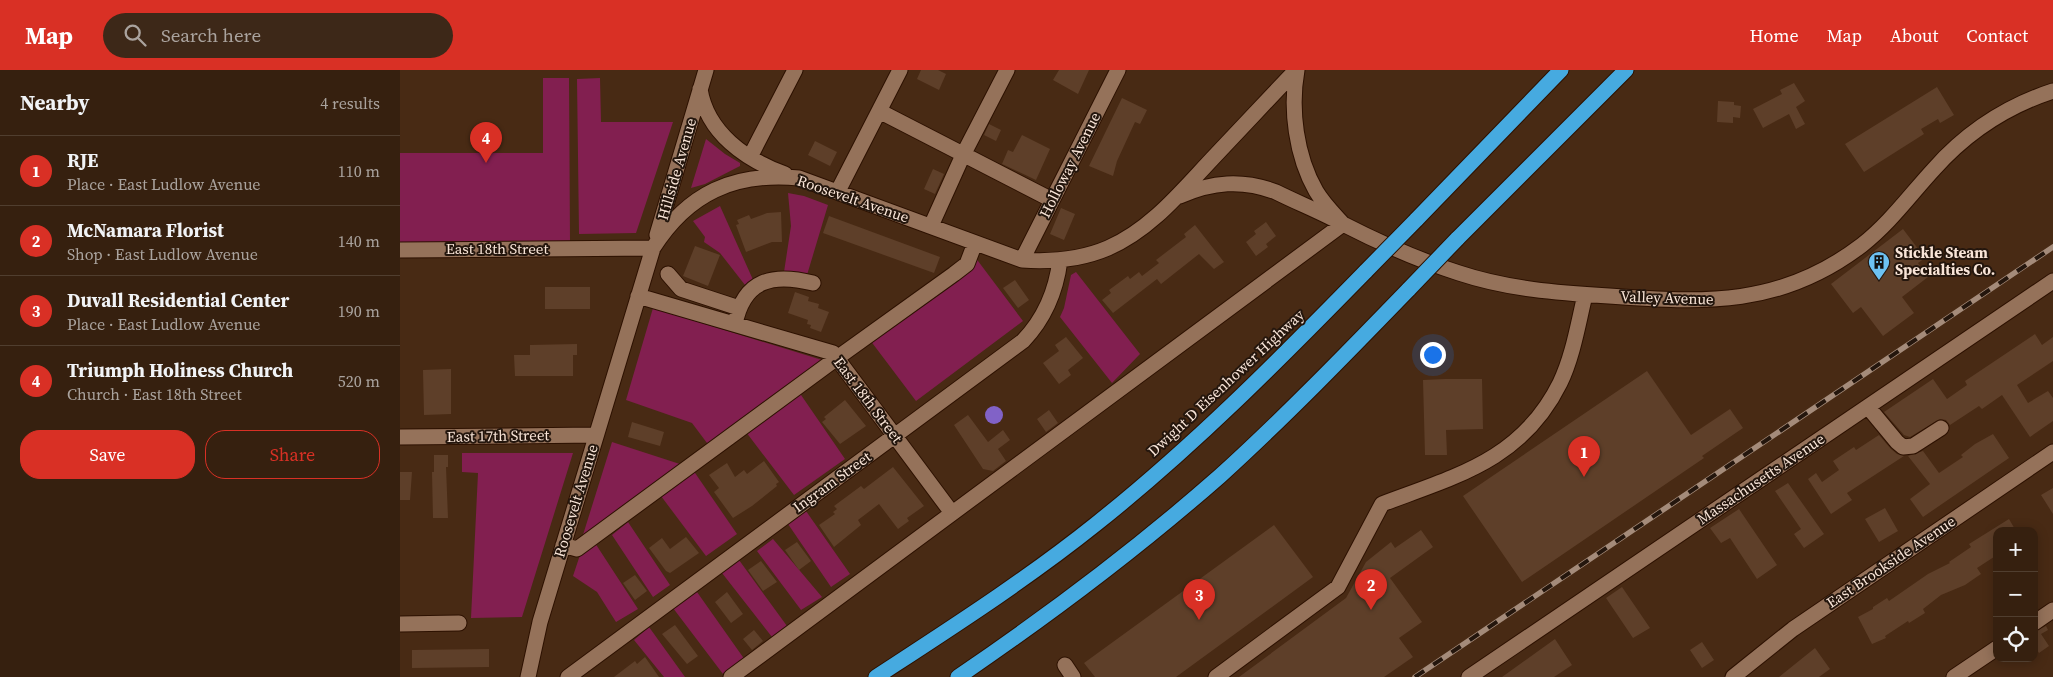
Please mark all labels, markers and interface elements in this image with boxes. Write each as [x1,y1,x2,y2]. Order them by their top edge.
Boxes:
search box [103,13,453,58]
text: Map [25,19,73,52]
icon: search [121,21,149,49]
text: Search here [161,22,261,48]
text: Home [1750,23,1799,48]
text: Map [1827,23,1862,48]
text: About [1890,23,1938,48]
text: Contact [1966,23,2028,48]
text: Nearby [20,88,90,117]
text: 4 results [320,92,380,114]
street label: Holloway Avenue [1034,108,1105,221]
street label: Hillside Avenue [652,115,701,222]
pin: 4 [470,122,502,163]
text: RJE [67,147,98,173]
text: 1 [32,160,40,182]
text: 110 m [338,160,380,182]
street label: Roosevelt Avenue [794,170,912,228]
text: Place · East Ludlow Avenue [67,173,261,195]
text: McNamara Florist [67,217,224,243]
text: 2 [32,230,40,252]
text: 140 m [338,230,380,252]
street label: East 18th Street [446,238,548,259]
place label: Stickle Steam Specialties Co. [1895,242,1995,280]
text: Shop · East Ludlow Avenue [67,243,258,265]
building icon: Stickle Steam Specialties Co. [1867,250,1891,281]
street label: Valley Avenue [1620,285,1714,310]
text: Duvall Residential Center [67,287,289,313]
text: 3 [32,300,40,322]
text: 190 m [338,300,380,322]
street label: Dwight D Eisenhower Highway [1143,304,1309,461]
text: Place · East Ludlow Avenue [67,313,261,335]
your location [1420,342,1446,368]
street label: East 18th Street [829,352,908,447]
text: Triumph Holiness Church [67,357,293,383]
text: 4 [32,370,40,392]
text: 520 m [338,370,380,392]
text: Church · East 18th Street [67,383,242,405]
street label: East 17th Street [446,424,550,447]
street label: Massachusetts Avenue [1693,428,1829,529]
button: Save [20,430,195,479]
button: Share [205,430,380,479]
pin: 1 [1568,436,1600,477]
street label: Roosevelt Avenue [548,442,603,560]
street label: Ingram Street [788,446,875,517]
street label: East Brookside Avenue [1822,510,1960,613]
map controls [1993,527,2038,662]
button: + [1993,527,2038,572]
pin: 2 [1355,569,1387,610]
button: − [1993,572,2038,617]
pin: 3 [1183,579,1215,620]
button: locate [1993,617,2038,662]

